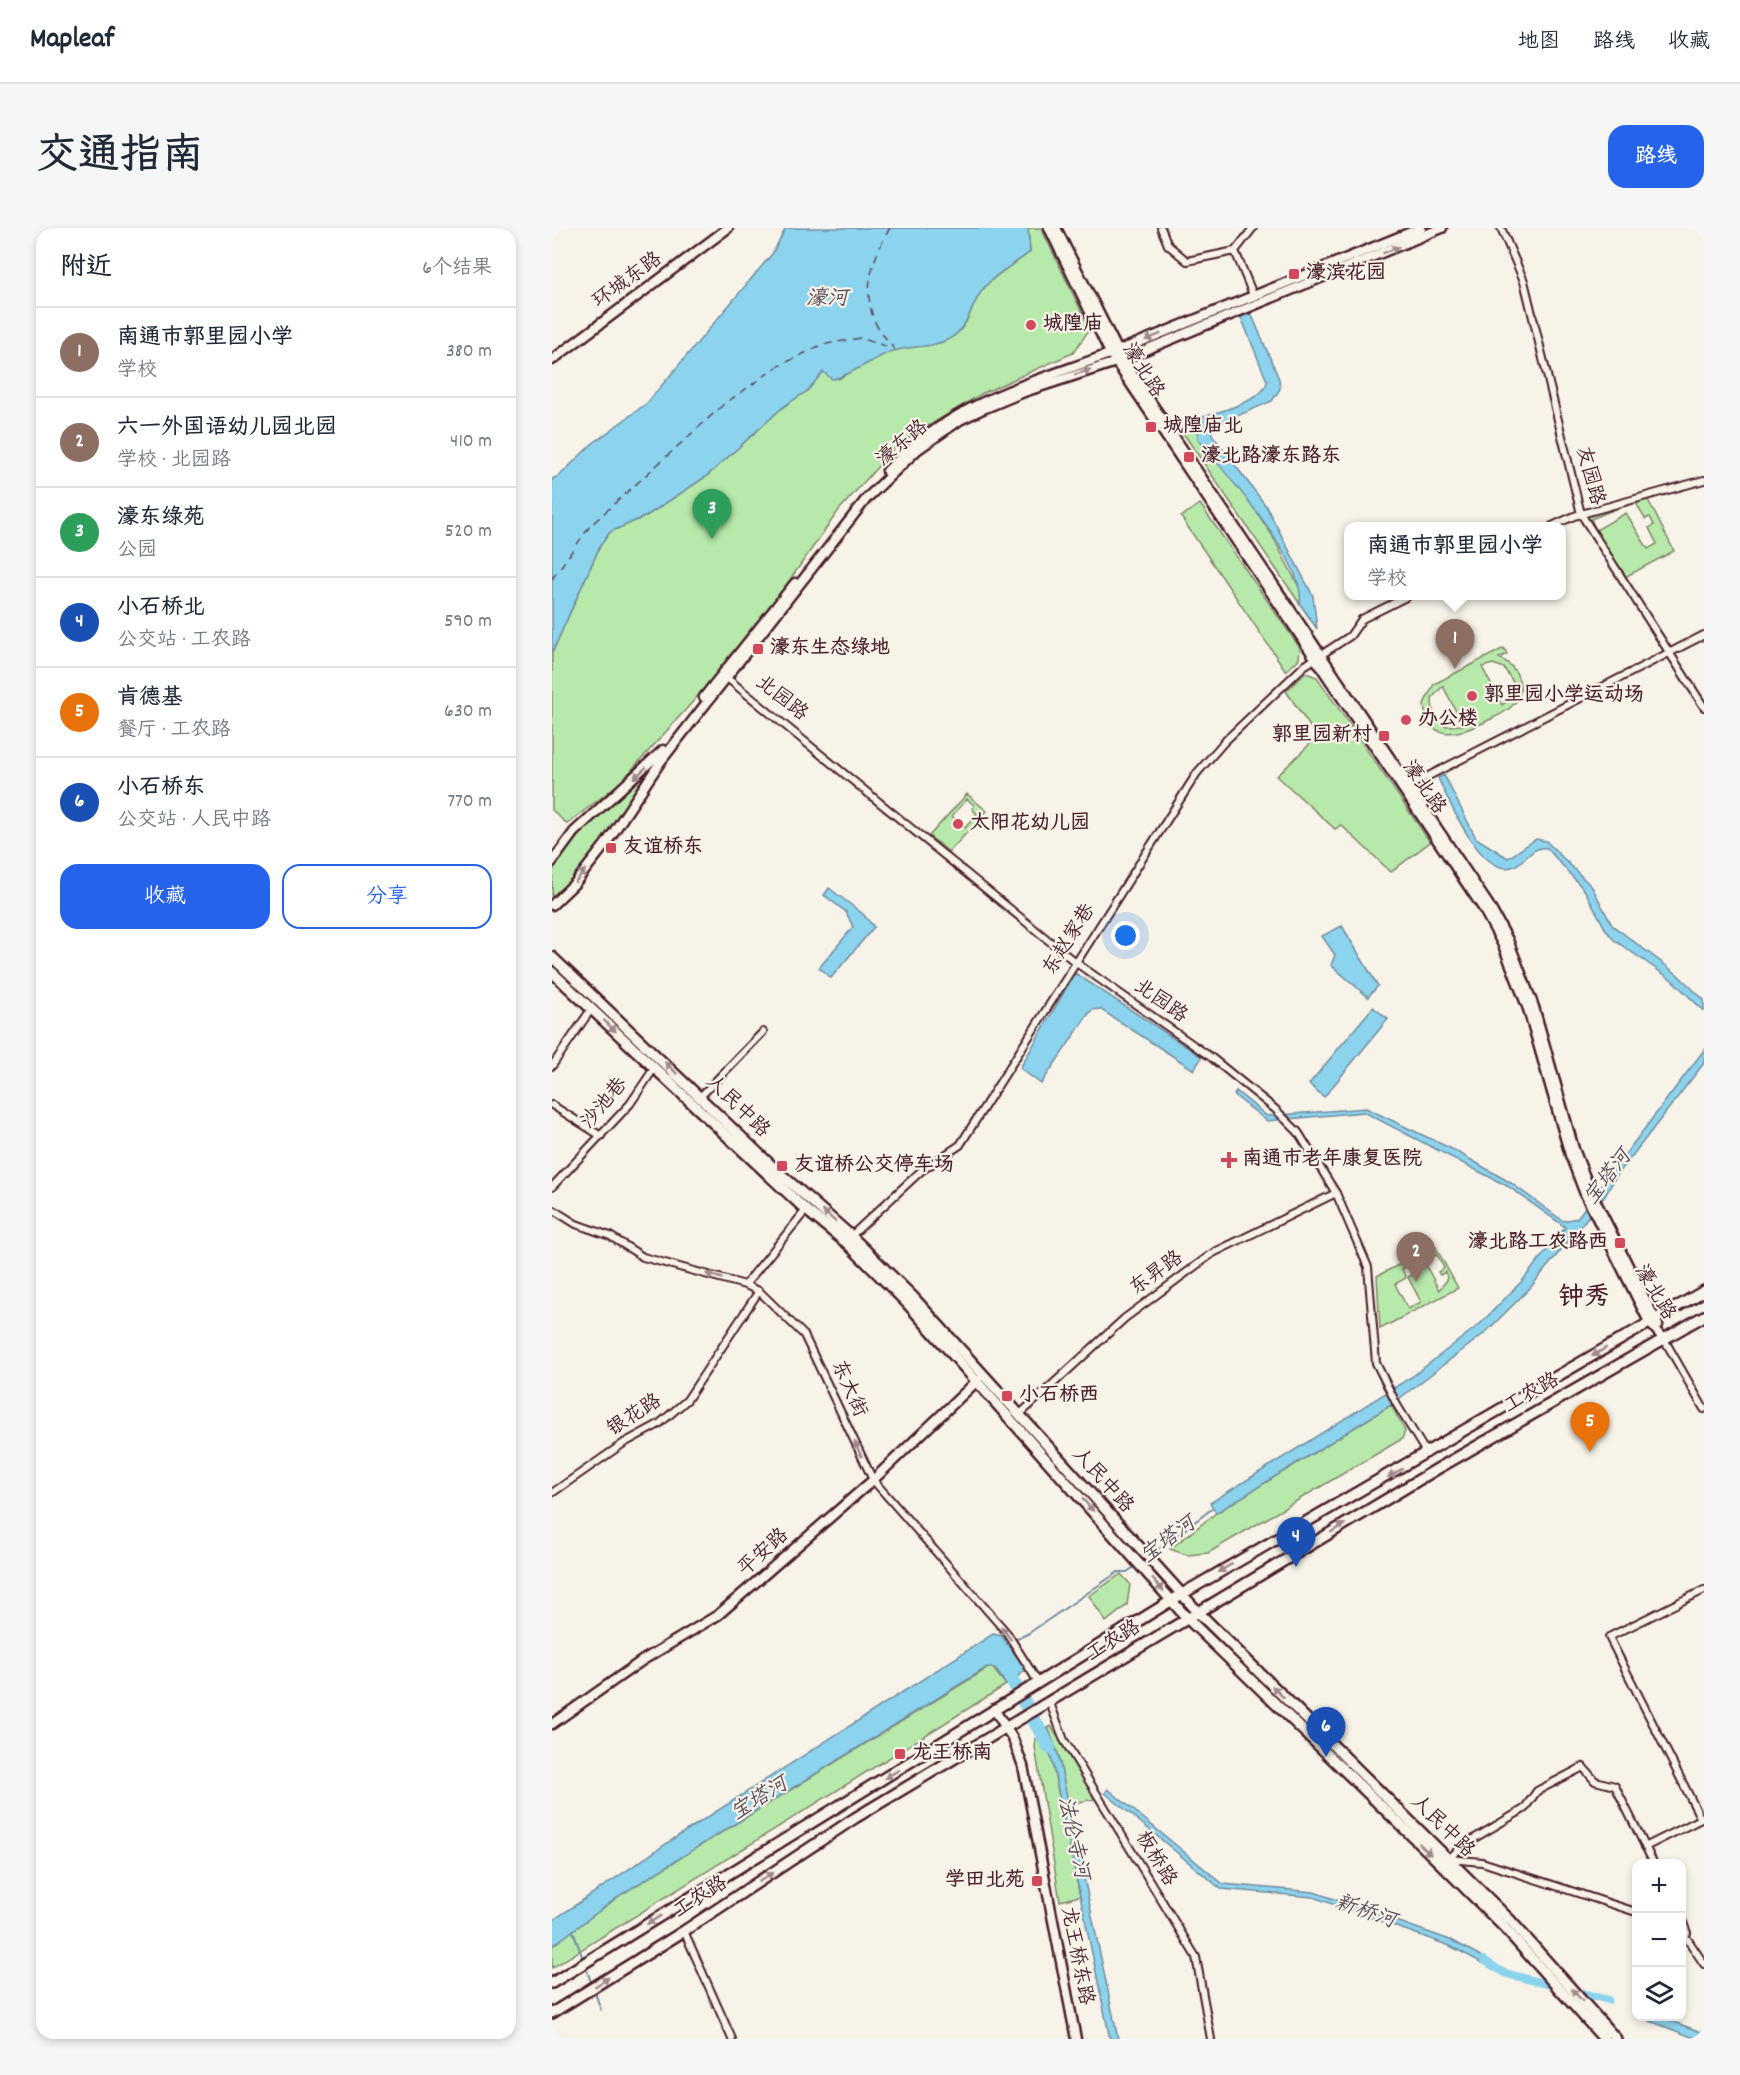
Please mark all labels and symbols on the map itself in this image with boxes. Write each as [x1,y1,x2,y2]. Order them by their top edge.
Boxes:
one-way arrow [1382,245,1400,255]
street label: 环城东路 [587,246,669,316]
place label: 濠滨花园 [1306,260,1386,288]
marker: 濠滨花园 [1287,267,1301,281]
water label: 濠河 [806,285,851,315]
place label: 城隍庙 [1043,311,1103,339]
marker: 城隍庙 [1024,318,1038,332]
one-way arrow [1143,332,1161,342]
street label: 濠北路 [1114,338,1170,405]
one-way arrow [1074,367,1092,376]
street label: 濠东路 [871,413,936,474]
place label: 城隍庙北 [1163,413,1243,441]
marker: 城隍庙北 [1144,420,1158,434]
place label: 濠北路濠东路东 [1201,443,1341,471]
street label: 友园路 [1568,443,1611,510]
marker: 濠北路濠东路东 [1182,450,1196,464]
pin: 3 [692,490,732,539]
pin: 1 [1436,620,1474,669]
place label: 濠东生态绿地 [770,635,890,663]
marker: 濠东生态绿地 [751,642,765,656]
street label: 北园路 [749,669,814,729]
place label: 郭里园小学运动场 [1484,682,1644,710]
marker: 郭里园小学运动场 [1465,689,1479,703]
place label: 办公楼 [1418,706,1478,734]
marker: 办公楼 [1399,713,1413,727]
place label: 郭里园新村 [1272,722,1372,750]
marker: 郭里园新村 [1377,729,1391,743]
street label: 濠北路 [1394,755,1452,821]
one-way arrow [632,766,647,780]
place label: 太阳花幼儿园 [970,810,1090,838]
marker: 太阳花幼儿园 [951,817,965,831]
place label: 友谊桥东 [623,834,703,862]
marker: 友谊桥东 [604,841,618,855]
one-way arrow [574,868,587,884]
street label: 东赵家巷 [1037,898,1104,981]
your location [1111,921,1140,950]
street label: 北园路 [1127,973,1193,1031]
one-way arrow [603,1018,617,1032]
one-way arrow [663,1061,678,1075]
street label: 人民中路 [699,1069,776,1146]
street label: 沙池巷 [575,1071,636,1136]
water label: 宝塔河 [1578,1142,1642,1212]
place label: 南通市老年康复医院 [1242,1146,1422,1174]
marker: 南通市老年康复医院 [1220,1151,1238,1169]
place label: 友谊桥公交停车场 [794,1152,954,1180]
marker: 友谊桥公交停车场 [775,1159,789,1173]
one-way arrow [821,1209,836,1223]
place label: 濠北路工农路西 [1468,1229,1608,1257]
pin: 2 [1396,1232,1436,1282]
marker: 濠北路工农路西 [1613,1236,1627,1250]
street label: 东昇路 [1125,1244,1190,1303]
street label: 濠北路 [1627,1260,1682,1327]
one-way arrow [705,1271,723,1280]
district label: 钟秀 [1558,1280,1610,1317]
one-way arrow [1590,1347,1607,1357]
street label: 东大街 [823,1356,873,1422]
street label: 工农路 [1499,1366,1566,1421]
place label: 小石桥西 [1019,1382,1099,1410]
street label: 银花路 [602,1387,669,1444]
marker: 小石桥西 [1000,1389,1014,1403]
pin: 5 [1570,1402,1610,1452]
one-way arrow [853,1441,863,1458]
street label: 人民中路 [1065,1442,1140,1521]
one-way arrow [1387,1467,1403,1478]
one-way arrow [1081,1498,1095,1513]
water label: 宝塔河 [1135,1508,1206,1572]
pin: 4 [1276,1518,1316,1567]
street label: 平安路 [732,1522,796,1583]
one-way arrow [1330,1523,1347,1533]
one-way arrow [1217,1563,1233,1574]
one-way arrow [1152,1577,1165,1593]
street label: 工农路 [1081,1614,1148,1670]
one-way arrow [1000,1625,1012,1641]
one-way arrow [1271,1685,1285,1699]
pin: 6 [1306,1708,1346,1757]
place label: 龙王桥南 [912,1740,992,1768]
marker: 龙王桥南 [893,1747,907,1761]
water label: 宝塔河 [725,1769,797,1829]
one-way arrow [884,1769,900,1780]
street label: 人民中路 [1404,1789,1481,1866]
water label: 法伦寺河 [1049,1794,1096,1885]
street label: 板桥路 [1128,1826,1183,1893]
one-way arrow [1418,1841,1432,1855]
place label: 学田北苑 [945,1867,1025,1895]
street label: 工农路 [668,1869,735,1926]
one-way arrow [758,1872,774,1883]
marker: 学田北苑 [1030,1874,1044,1888]
water label: 新桥河 [1330,1889,1403,1938]
street label: 龙王桥东路 [1053,1904,1099,2009]
one-way arrow [646,1914,662,1925]
one-way arrow [594,1976,610,1987]
one-way arrow [1571,1988,1584,2003]

